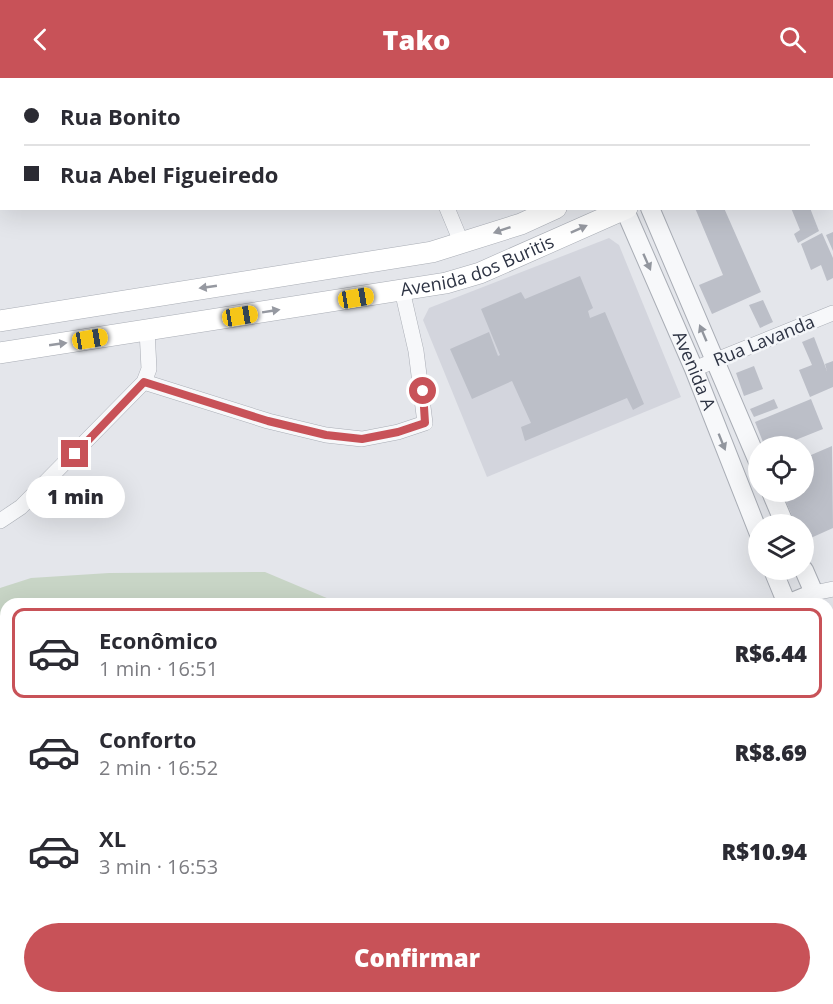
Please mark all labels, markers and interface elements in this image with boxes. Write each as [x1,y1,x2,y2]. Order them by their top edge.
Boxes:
text: Tako [383,21,450,58]
icon: back [24,23,57,56]
icon: search [776,23,809,56]
text: Rua Bonito [60,101,181,131]
text: Rua Abel Figueiredo [60,159,278,189]
one-way arrow [571,225,588,234]
one-way arrow [493,226,511,236]
street label: Avenida dos Buritis [399,229,557,301]
one-way arrow [643,253,653,271]
one-way arrow [198,282,217,291]
car [337,286,375,310]
car [221,304,259,328]
one-way arrow [262,306,281,315]
street label: Rua Lavanda [709,309,818,371]
one-way arrow [698,324,707,342]
car [71,327,109,351]
street label: Avenida A [668,327,722,414]
one-way arrow [48,339,67,348]
route start [409,377,436,404]
one-way arrow [718,433,727,451]
map controls [748,436,814,580]
button: locate [748,436,814,502]
route end [61,440,88,467]
callout: 1 min [26,475,124,517]
text: 1 min [47,483,104,510]
button: layers [748,514,814,580]
text: Econômico [99,625,218,655]
icon: car [27,626,81,680]
text: R$6.44 [734,638,807,668]
text: 1 min · 16:51 [99,655,218,682]
text: Conforto [99,724,196,754]
icon: car [27,725,81,779]
text: R$8.69 [734,737,807,767]
text: 2 min · 16:52 [99,754,218,781]
text: XL [99,823,126,853]
icon: car [27,824,81,878]
text: R$10.94 [721,836,807,866]
text: 3 min · 16:53 [99,853,218,880]
button: Confirmar [24,923,810,992]

